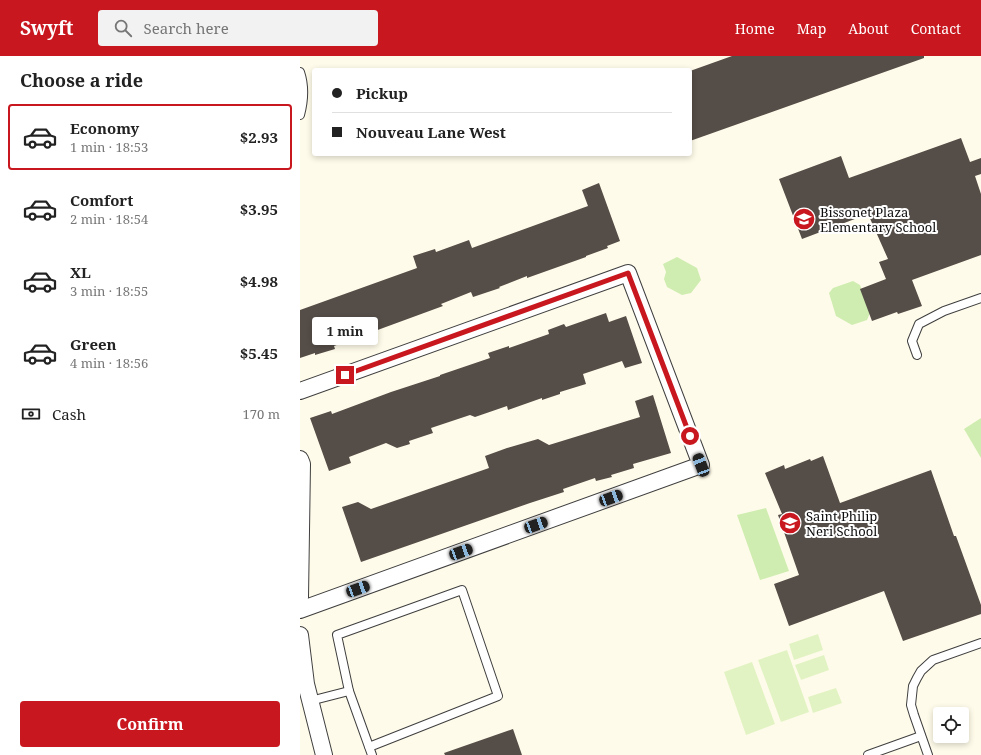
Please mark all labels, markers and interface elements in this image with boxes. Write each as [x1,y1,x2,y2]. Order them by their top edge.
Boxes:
search box [98,10,378,46]
text: Swyft [20,15,74,41]
icon: search [112,17,134,39]
text: Search here [144,18,229,38]
text: Home [735,19,775,38]
text: Map [797,19,826,38]
text: About [848,19,889,38]
text: Contact [911,19,961,38]
text: Choose a ride [20,68,143,92]
text: Pickup [356,83,408,103]
text: Economy [70,118,139,138]
icon: car [22,119,58,155]
text: Nouveau Lane West [356,122,506,142]
text: $2.93 [240,127,278,147]
text: 1 min · 18:53 [70,138,148,156]
text: Comfort [70,190,133,210]
icon: car [22,191,58,227]
text: $3.95 [240,199,278,219]
place label: Bissonet Plaza Elementary School [820,203,936,236]
school or university icon: Bissonet Plaza Elementary School [791,206,817,232]
text: 2 min · 18:54 [70,210,148,228]
text: XL [70,262,91,282]
icon: car [22,263,58,299]
text: $4.98 [240,271,278,291]
text: 3 min · 18:55 [70,282,148,300]
callout: 1 min [312,317,378,345]
text: 1 min [327,322,363,340]
text: Green [70,334,117,354]
icon: car [22,335,58,371]
text: $5.45 [240,343,278,363]
text: 4 min · 18:56 [70,354,148,372]
route end [336,366,354,384]
icon: cash [20,403,42,425]
text: Cash [52,404,86,424]
text: 170 m [243,405,280,423]
route start [681,427,699,445]
car [691,452,711,478]
car [598,488,624,508]
place label: Saint Philip Neri School [806,507,877,540]
school or university icon: Saint Philip Neri School [777,510,803,536]
car [523,515,549,535]
car [448,542,474,562]
car [345,579,371,599]
button: Confirm [20,701,280,747]
map controls [933,707,969,743]
button: locate [933,707,969,743]

